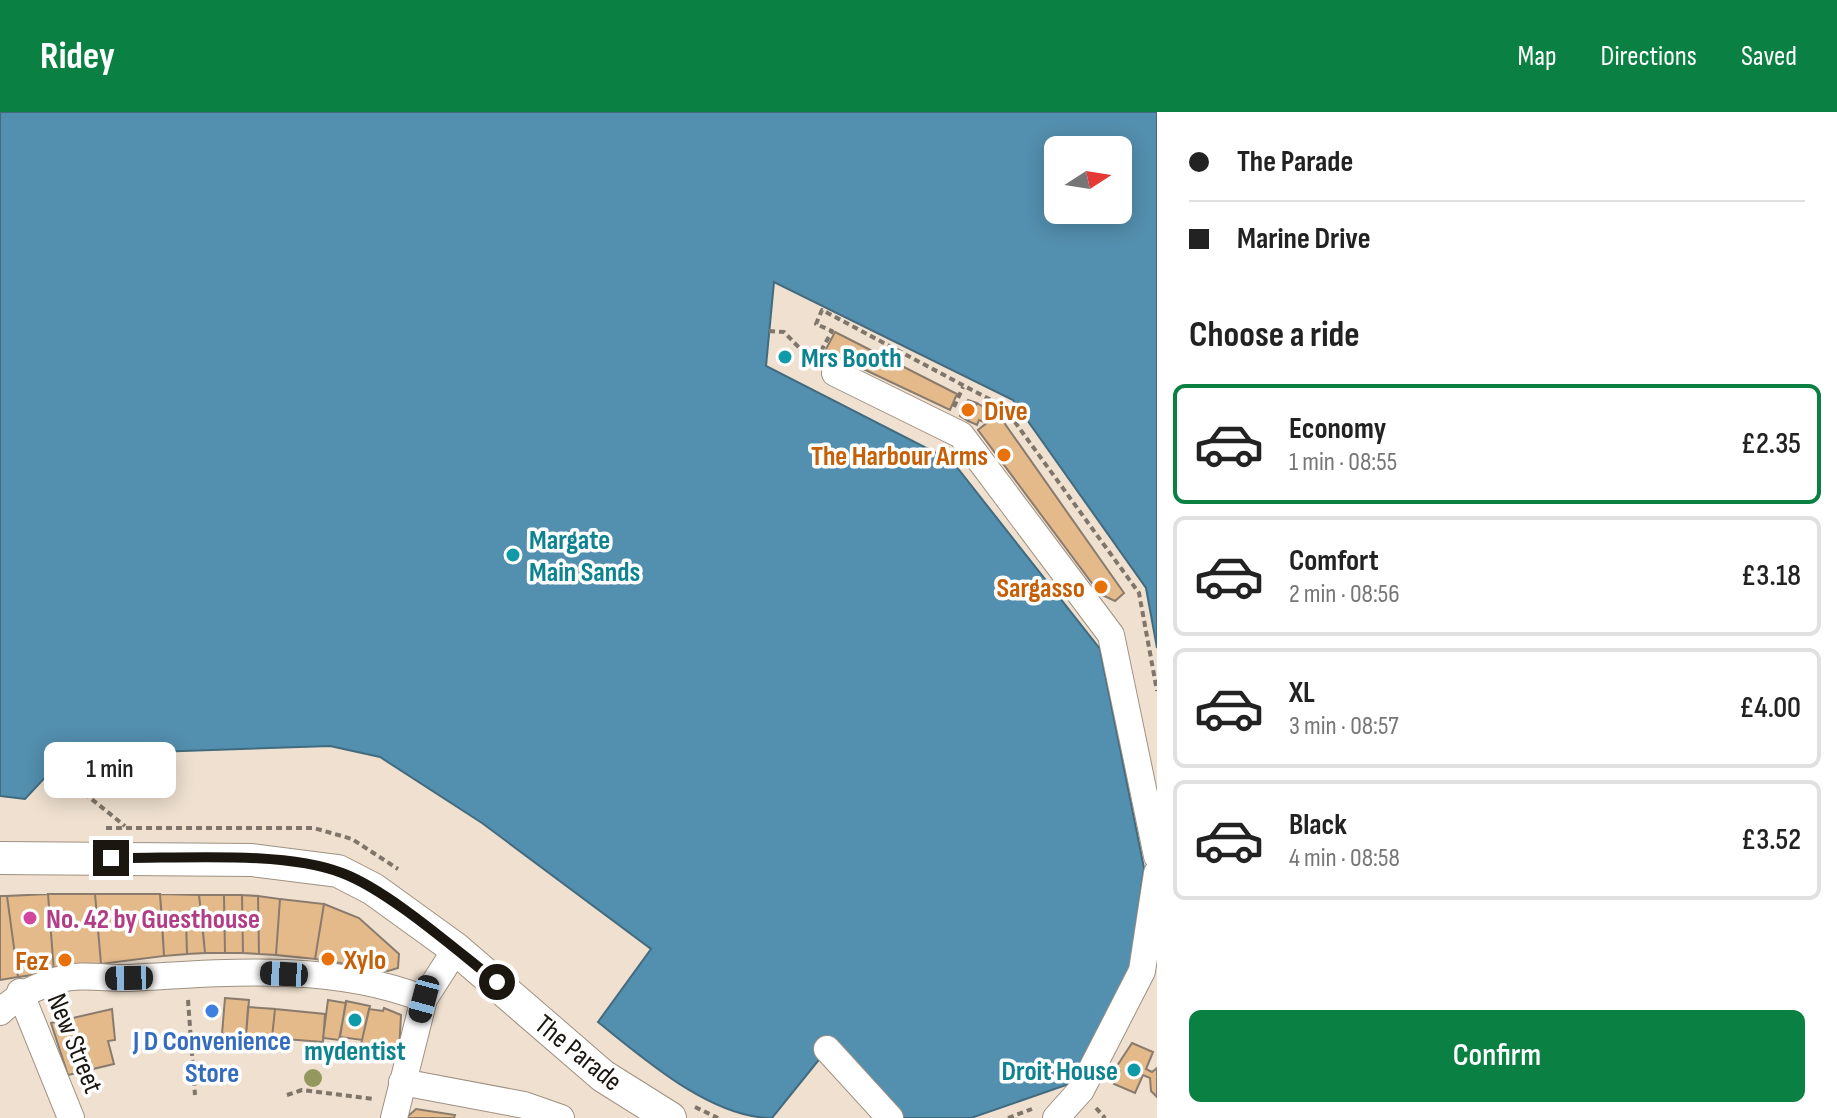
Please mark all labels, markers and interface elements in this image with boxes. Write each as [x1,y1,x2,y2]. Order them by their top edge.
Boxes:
text: Ridey [40,34,115,79]
text: Map [1518,40,1557,73]
text: Directions [1601,40,1697,73]
text: Saved [1741,40,1797,73]
north arrow [1044,136,1132,224]
map controls [1044,136,1132,224]
text: The Parade [1237,144,1353,180]
text: Marine Drive [1237,221,1370,257]
text: Choose a ride [1189,314,1360,357]
place label: Mrs Booth [801,342,902,375]
marker: Mrs Booth [776,348,794,366]
place label: Dive [984,395,1028,428]
marker: Dive [959,401,977,419]
icon: car [1193,408,1265,480]
text: Economy [1289,411,1386,447]
text: £2.35 [1741,426,1801,462]
place label: The Harbour Arms [811,440,988,473]
marker: The Harbour Arms [995,446,1013,464]
text: 1 min · 08:55 [1289,447,1397,478]
place label: Margate Main Sands [529,524,640,589]
icon: car [1193,540,1265,612]
text: Comfort [1289,543,1379,579]
marker: Margate Main Sands [504,546,522,564]
text: £3.18 [1741,558,1801,594]
place label: Sargasso [996,572,1085,605]
marker: Sargasso [1092,578,1110,596]
text: 2 min · 08:56 [1289,579,1400,610]
icon: car [1193,672,1265,744]
text: XL [1289,675,1315,711]
text: £4.00 [1739,690,1801,726]
text: 3 min · 08:57 [1289,711,1399,742]
callout: 1 min [45,742,177,798]
text: 1 min [86,754,134,785]
icon: car [1193,804,1265,876]
text: Black [1289,807,1347,843]
text: £3.52 [1741,822,1801,858]
route end [93,840,129,876]
text: 4 min · 08:58 [1289,843,1400,874]
place label: No. 42 by Guesthouse [46,903,260,936]
marker: No. 42 by Guesthouse [21,909,39,927]
place label: Xylo [343,944,386,977]
place label: Fez [15,945,49,978]
marker: Xylo [319,950,337,968]
marker: Fez [56,951,74,969]
car [259,961,309,987]
route start [479,964,515,1000]
car [105,966,153,990]
car [406,973,442,1025]
street label: New Street [40,989,110,1098]
marker: J D Convenience Store [203,1002,221,1020]
street label: The Parade [528,1008,628,1098]
button: Confirm [1189,1010,1805,1102]
marker: mydentist [346,1011,364,1029]
place label: J D Convenience Store [132,1025,291,1090]
place label: mydentist [304,1035,406,1068]
place label: Droit House [1002,1055,1118,1088]
marker: Droit House [1125,1061,1143,1079]

